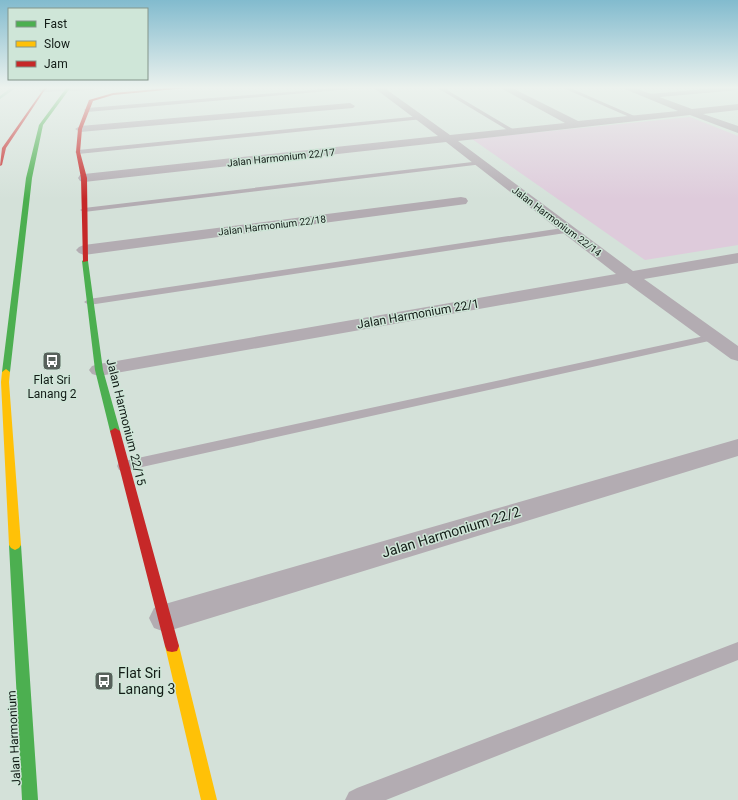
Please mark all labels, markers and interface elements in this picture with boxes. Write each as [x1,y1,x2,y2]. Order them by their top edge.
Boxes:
legend [8,8,148,80]
text: Fast [44,17,67,31]
text: Slow [44,37,70,51]
text: Jam [44,57,68,71]
street label: Jalan Harmonium 22/17 [226,146,336,169]
street label: Jalan Harmonium 22/14 [510,184,604,259]
street label: Jalan Harmonium 22/18 [217,213,327,238]
street label: Jalan Harmonium 22/1 [356,296,480,332]
bus stop icon: Flat Sri Lanang 2 [41,350,63,372]
street label: Jalan Harmonium 22/15 [103,357,149,487]
place label: Flat Sri Lanang 2 [27,373,77,401]
street label: Jalan Harmonium 22/2 [380,503,522,561]
place label: Flat Sri Lanang 3 [118,665,175,697]
bus stop icon: Flat Sri Lanang 3 [93,670,115,692]
street label: Jalan Harmonium [5,690,23,786]

